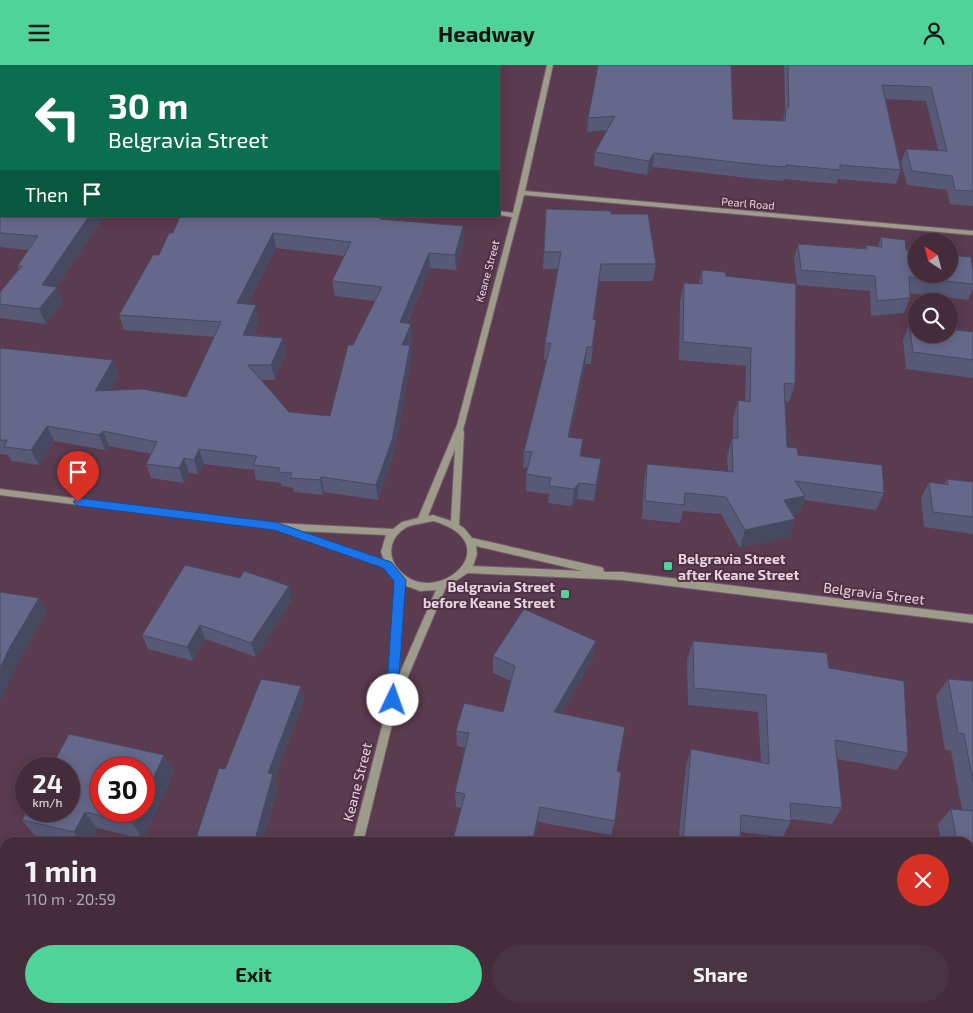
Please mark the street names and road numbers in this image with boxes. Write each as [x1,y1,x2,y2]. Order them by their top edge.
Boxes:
street label: Pearl Road [721,194,775,212]
street label: Keane Street [472,239,502,303]
street label: Belgravia Street [822,578,926,608]
street label: Keane Street [339,741,375,823]

